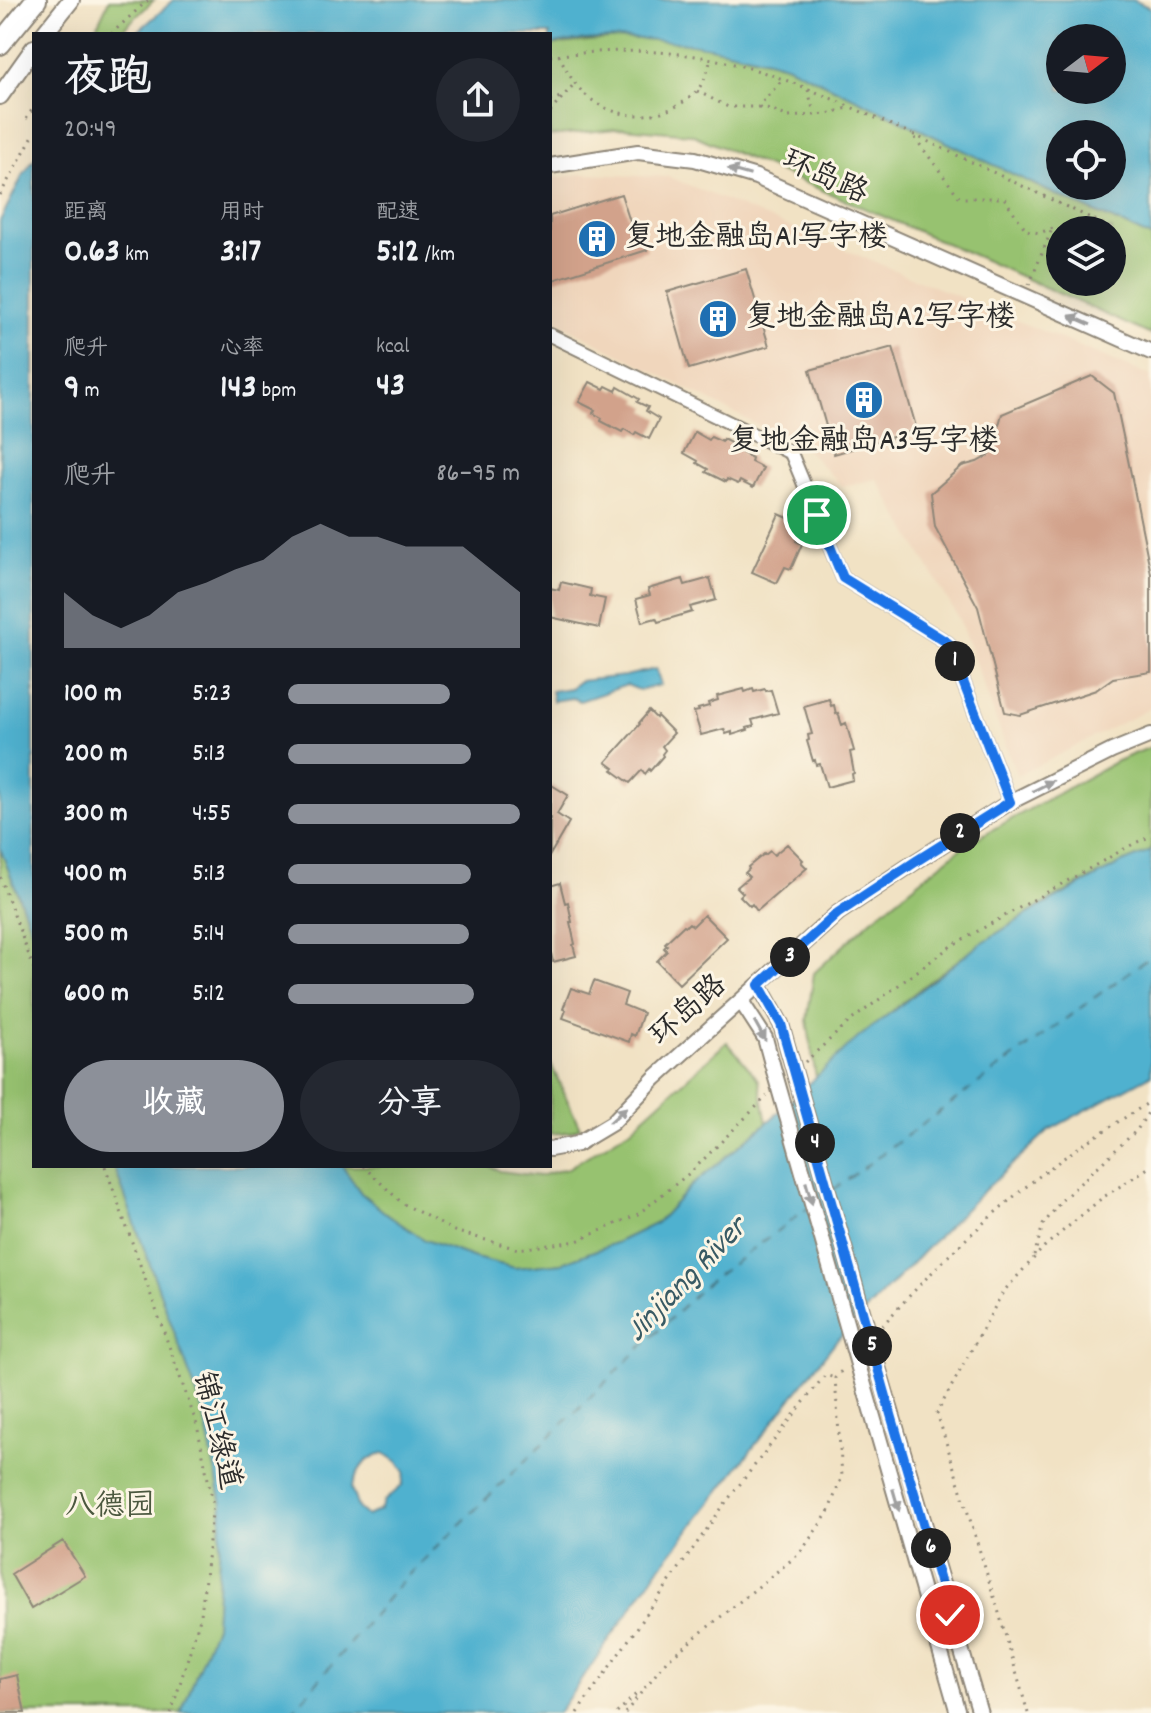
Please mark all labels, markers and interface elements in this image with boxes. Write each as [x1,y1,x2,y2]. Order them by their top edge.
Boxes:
north arrow [1046,24,1126,104]
map controls [1046,24,1126,296]
text: 夜跑 [64,50,152,113]
button: share [436,58,520,142]
text: 20:49 [64,112,117,149]
button: locate [1046,120,1126,200]
street label: 环岛路 [774,141,874,217]
one-way arrow [726,165,750,178]
text: 距离 [64,198,108,229]
text: 用时 [220,198,264,229]
text: 配速 [376,198,420,229]
button: layers [1046,216,1126,296]
building icon: 复地金融岛A1写字楼 [576,218,618,260]
place label: 复地金融岛A1写字楼 [625,218,888,261]
text: 0.63 [64,229,120,278]
text: 3:17 [220,229,261,278]
text: 5:12 [376,229,420,278]
text: km [120,240,149,271]
text: /km [420,240,455,271]
building icon: 复地金融岛A2写字楼 [697,298,739,340]
place label: 复地金融岛A2写字楼 [746,298,1016,341]
one-way arrow [1068,313,1092,327]
text: kcal [376,332,409,363]
text: 爬升 [64,334,108,365]
text: 心率 [220,334,264,365]
text: 43 [376,363,405,412]
text: 9 [64,365,80,414]
text: 143 [220,365,257,414]
text: m [80,376,100,407]
text: bpm [257,376,296,407]
building icon: 复地金融岛A3写字楼 [843,379,885,421]
place label: 复地金融岛A3写字楼 [729,422,999,465]
text: 86–95 m [436,456,520,493]
text: 爬升 [64,459,116,496]
pin [783,481,851,549]
icon: arrive [795,493,839,537]
pin: 1 [935,641,975,681]
text: 1 [953,645,957,676]
text: 100 m [64,676,122,713]
text: 5:23 [192,676,231,713]
text: 200 m [64,736,128,773]
text: 5:13 [192,736,226,773]
one-way arrow [1031,779,1054,793]
text: 300 m [64,796,128,833]
text: 4:55 [192,796,231,833]
pin: 2 [940,813,980,853]
text: 2 [955,817,965,848]
text: 400 m [64,856,127,893]
text: 5:13 [192,856,226,893]
text: 500 m [64,916,128,953]
text: 5:14 [192,916,225,953]
pin: 3 [770,937,810,977]
text: 3 [785,941,795,972]
street label: 环岛路 [642,966,738,1058]
text: 600 m [64,976,129,1013]
text: 5:12 [192,976,225,1013]
one-way arrow [752,1020,766,1042]
button: 收藏 [64,1060,284,1152]
button: 分享 [300,1060,520,1152]
one-way arrow [608,1107,627,1125]
pin: 4 [795,1123,835,1163]
text: 4 [810,1127,820,1158]
one-way arrow [803,1182,816,1206]
water label: Jinjiang River [616,1206,762,1354]
pin: 5 [852,1326,892,1366]
text: 5 [867,1330,877,1361]
street label: 锦江绿道 [179,1368,249,1494]
park label: 八德园 [65,1487,155,1530]
one-way arrow [890,1488,903,1512]
pin: 6 [911,1528,951,1568]
text: 6 [926,1532,936,1563]
pin [916,1581,984,1649]
icon: check [928,1593,972,1637]

